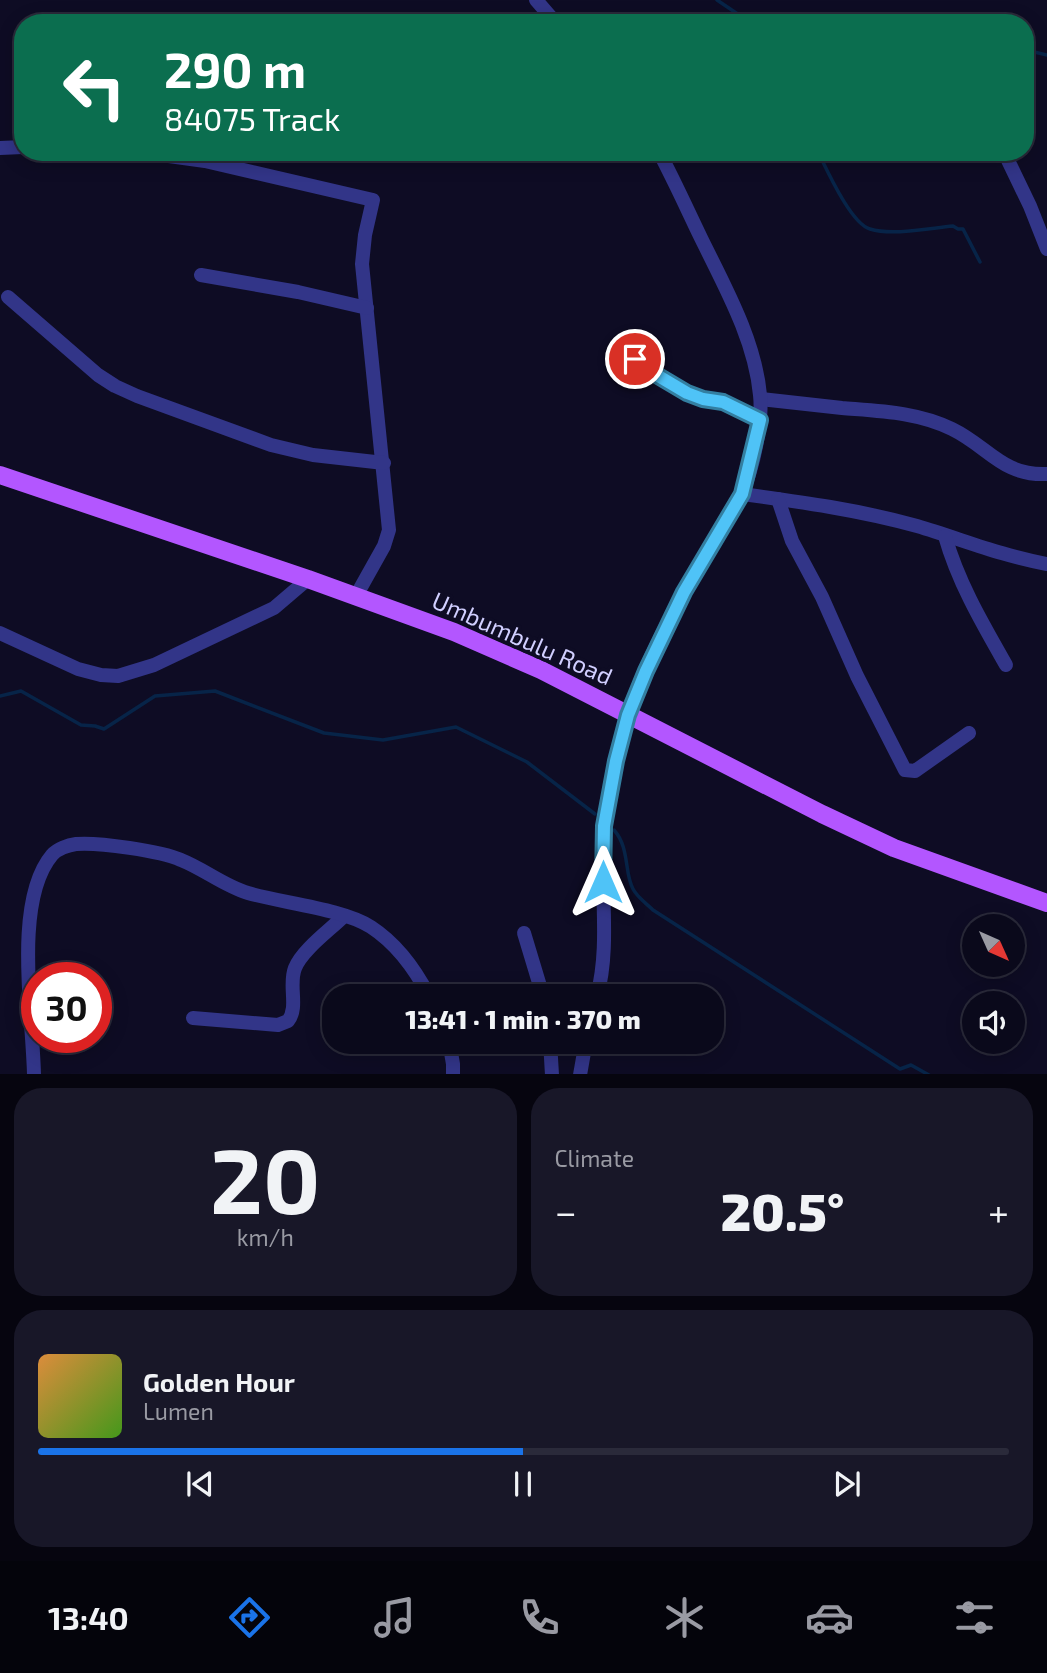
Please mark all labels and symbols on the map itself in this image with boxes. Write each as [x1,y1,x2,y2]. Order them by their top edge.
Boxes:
pin [605,329,665,389]
street label: Umbumbulu Road [428,585,617,690]
position arrow [566,845,640,919]
north arrow [962,914,1026,976]
speed limit sign: 30 [21,962,112,1053]

